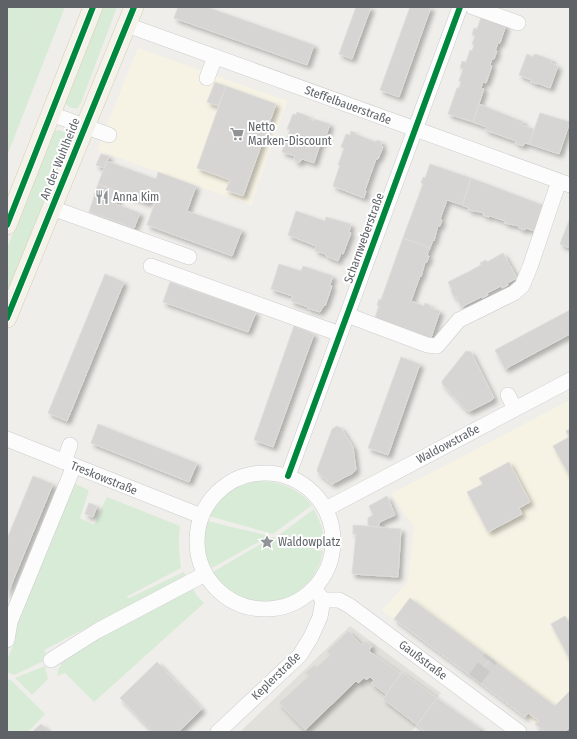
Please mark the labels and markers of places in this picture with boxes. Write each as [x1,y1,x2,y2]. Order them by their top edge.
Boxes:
place label: Netto Marken-Discount [248,120,332,148]
supermarket icon: Netto Marken-Discount [229,126,245,142]
restaurant icon: Anna Kim [94,189,110,205]
place label: Anna Kim [113,190,159,204]
place icon: Waldowplatz [259,534,275,550]
place label: Waldowplatz [278,535,340,549]

